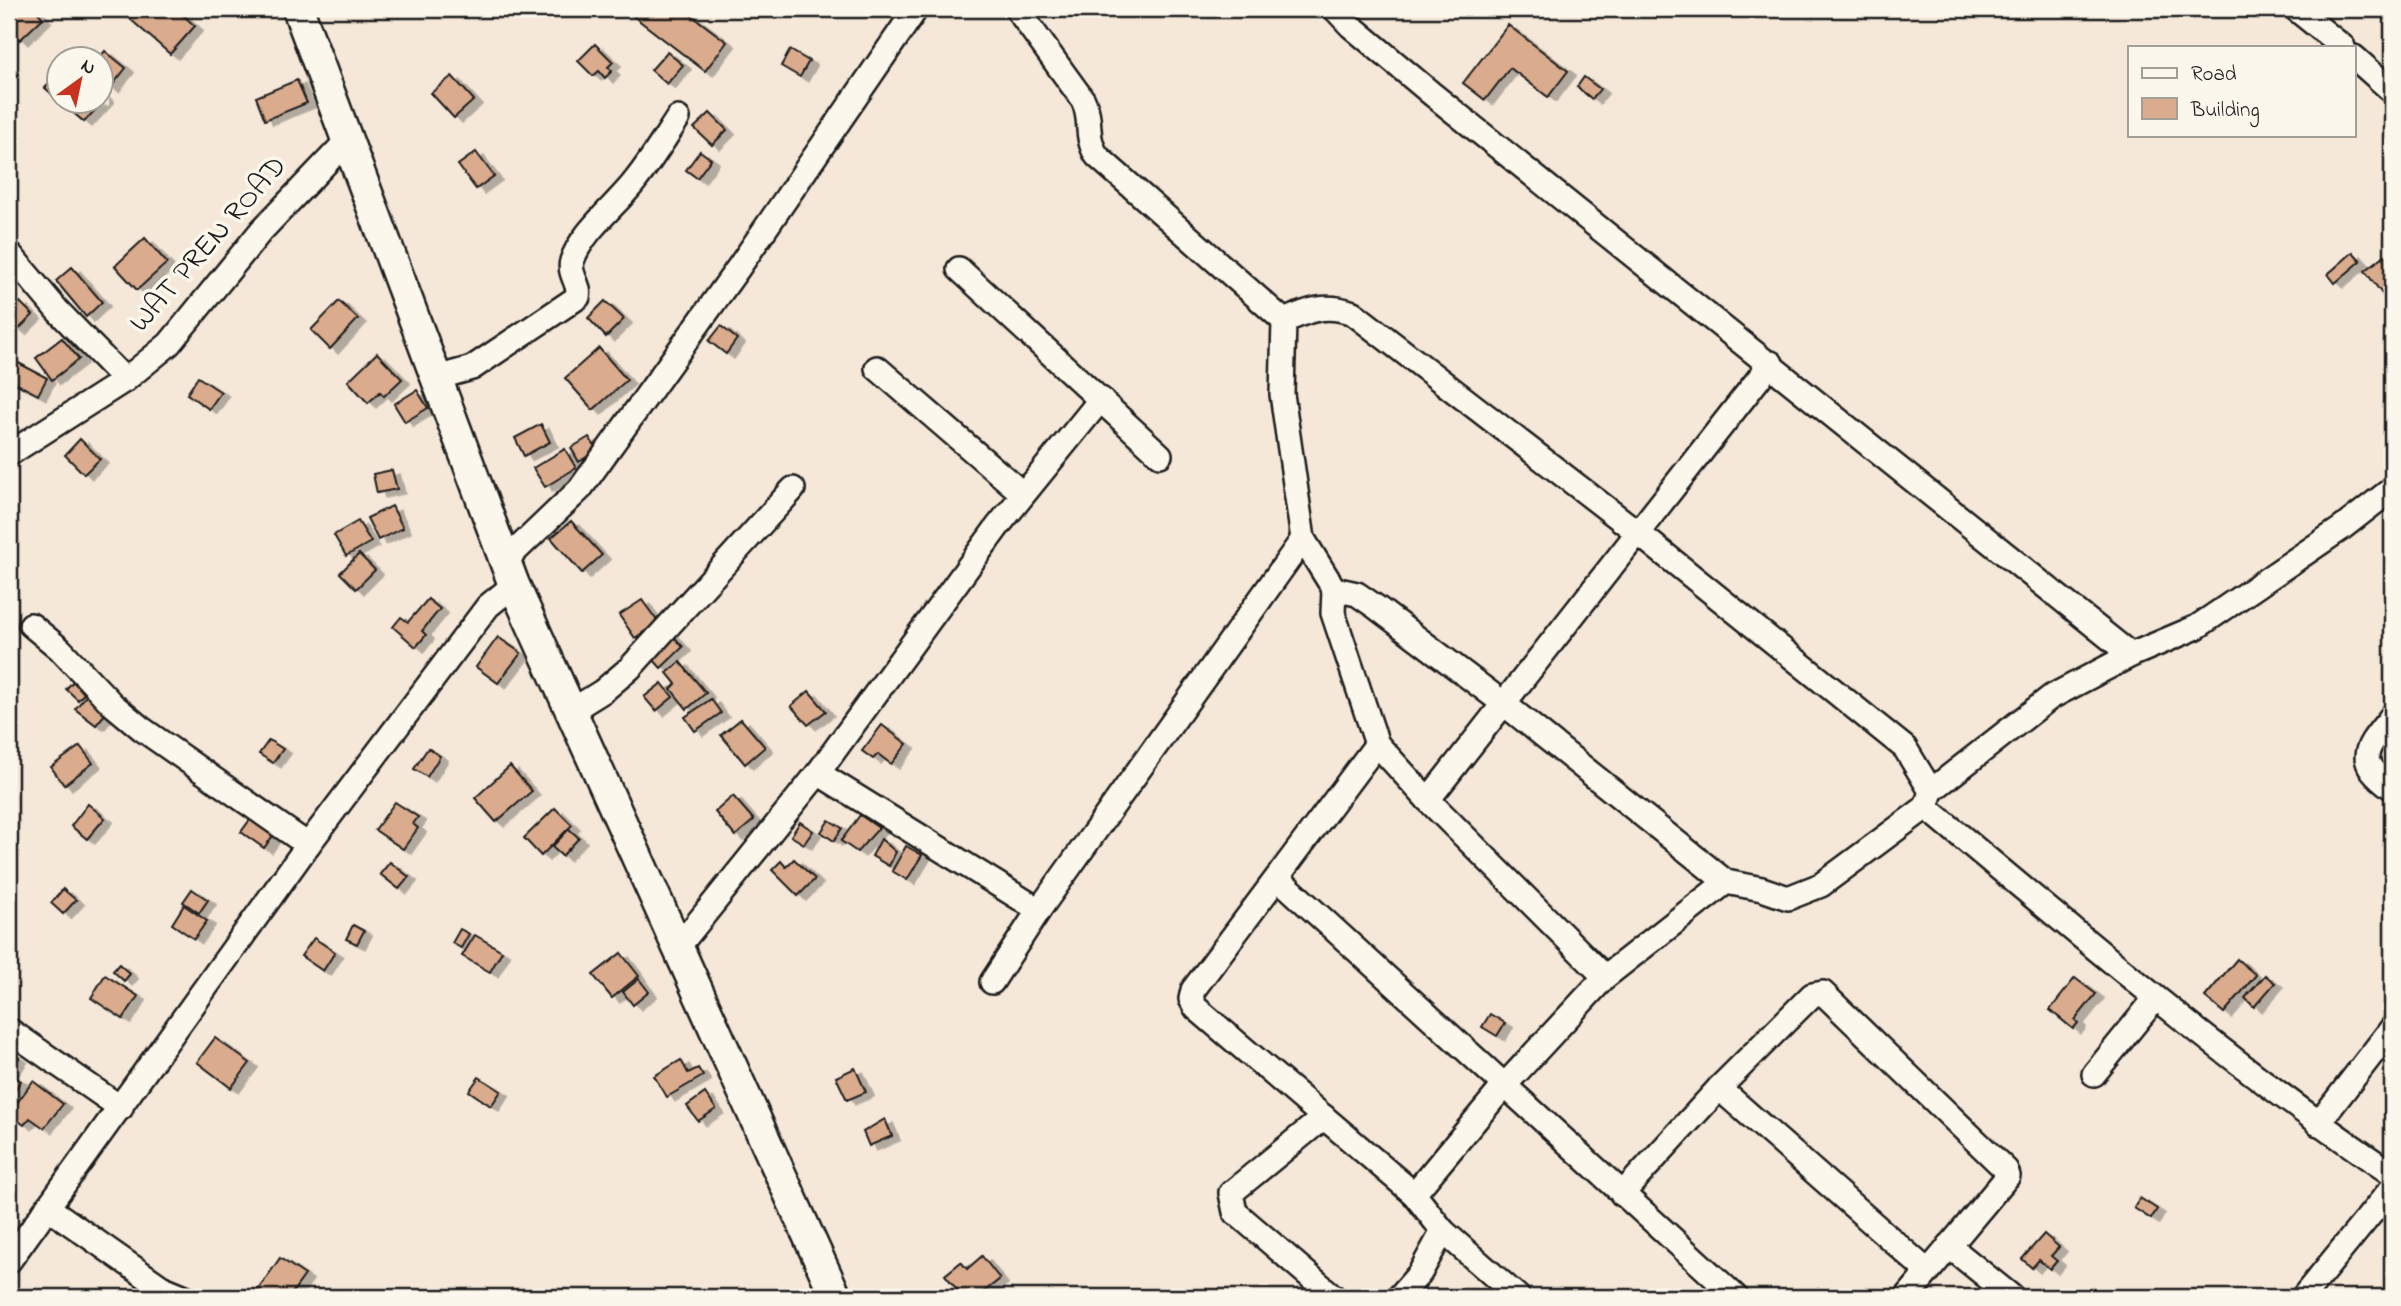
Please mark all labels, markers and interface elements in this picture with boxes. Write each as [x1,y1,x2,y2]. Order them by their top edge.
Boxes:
north arrow [46,46,116,116]
legend [2128,46,2356,136]
text: N [75,53,101,83]
text: Road [2191,60,2237,90]
text: Building [2190,96,2260,128]
street label: WAT PREN ROAD [120,147,298,343]

